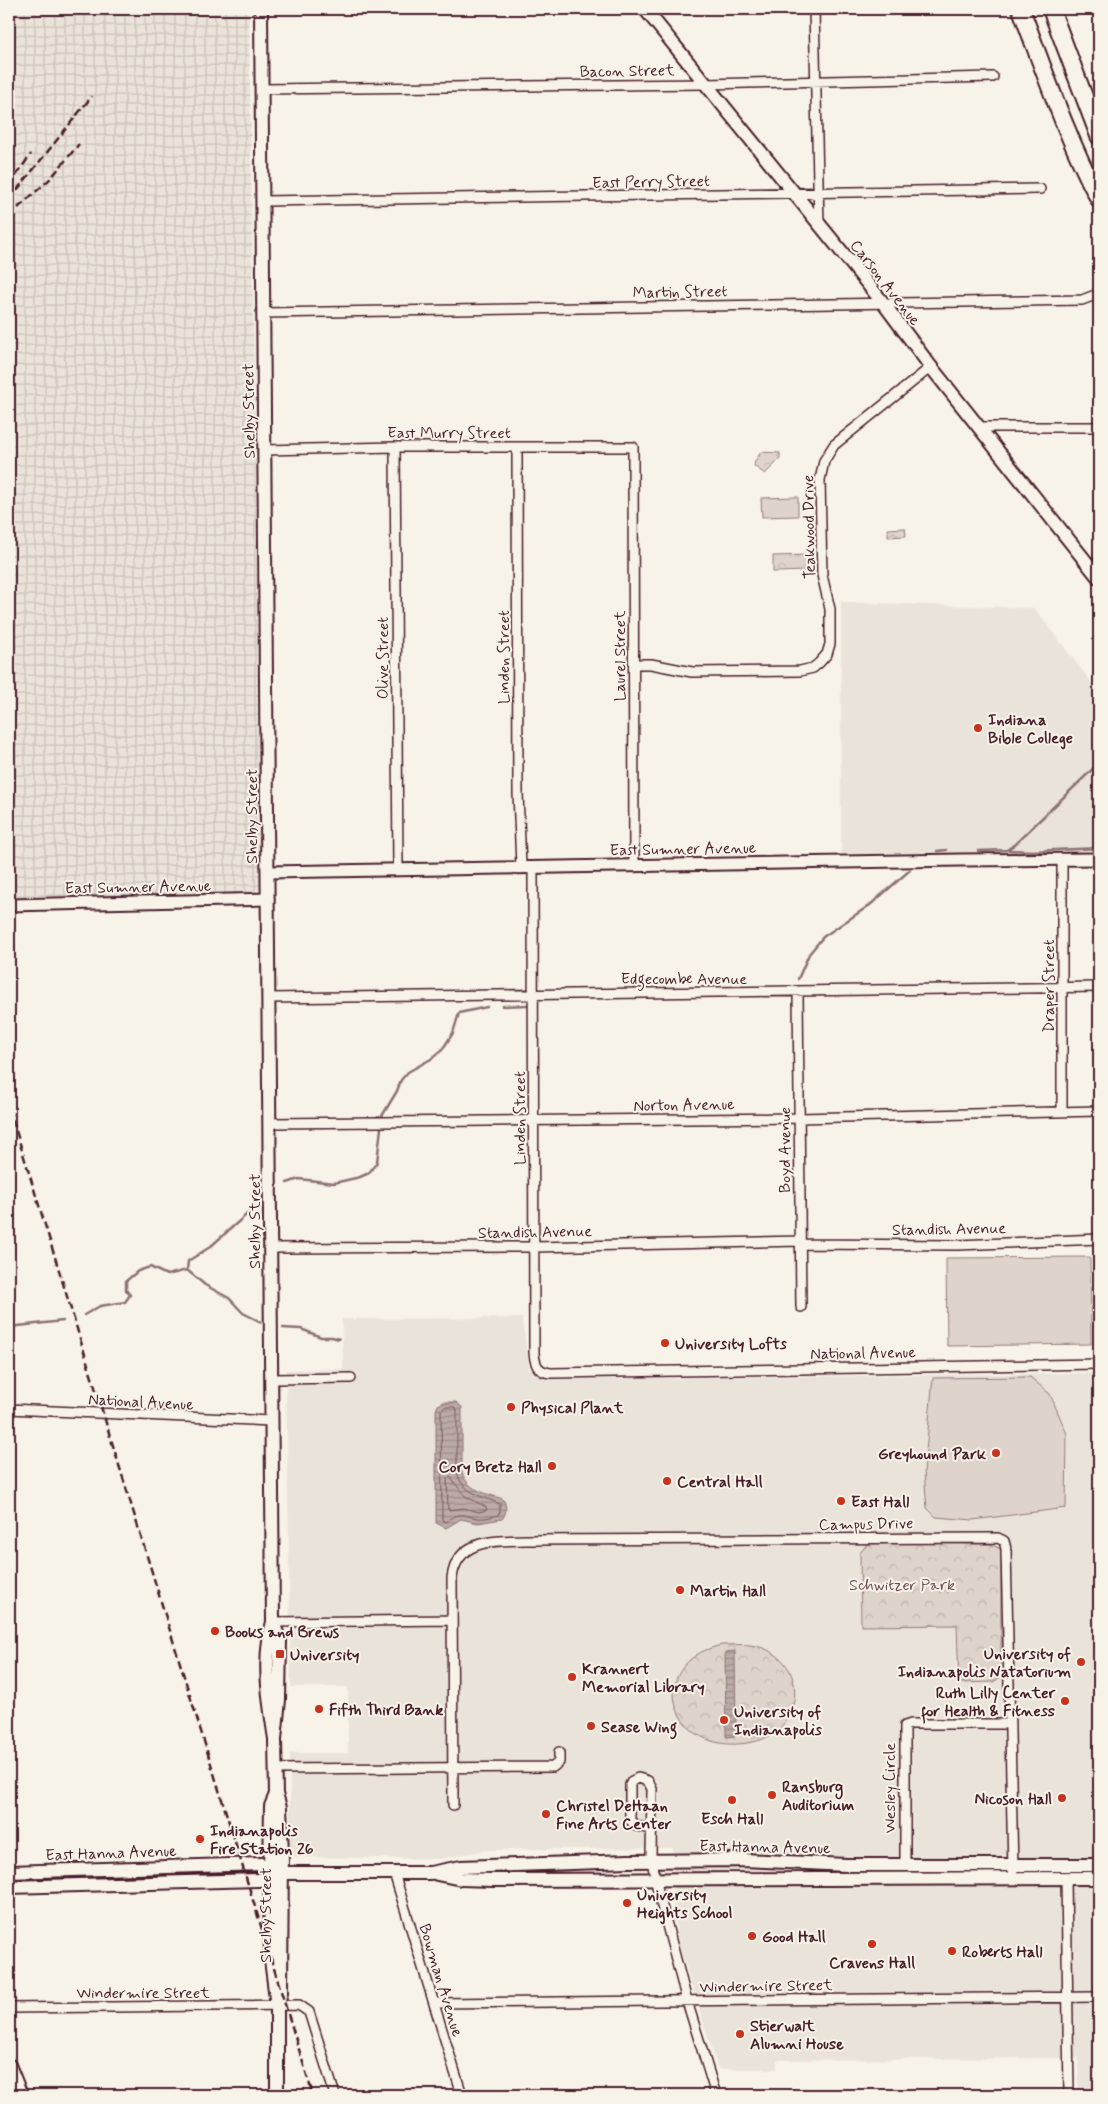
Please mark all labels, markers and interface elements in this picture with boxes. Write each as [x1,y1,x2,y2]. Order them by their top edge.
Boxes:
street label: Bacon Street [579,60,675,83]
street label: East Perry Street [592,171,710,194]
street label: Carson Avenue [845,236,925,331]
street label: Martin Street [632,281,728,304]
street label: Shelby Street [238,363,261,459]
street label: East Murry Street [387,423,511,444]
street label: Teakwood Drive [798,475,821,579]
street label: Linden Street [494,610,515,704]
street label: Laurel Street [610,610,631,701]
street label: Olive Street [373,617,394,699]
place label: Indiana Bible College [988,710,1073,750]
marker: Indiana Bible College [972,722,984,734]
street label: Shelby Street [242,768,263,864]
street label: East Sumner Avenue [610,838,757,861]
street label: East Sumner Avenue [65,876,212,899]
street label: Draper Street [1039,939,1060,1033]
street label: Edgecombe Avenue [621,969,747,991]
street label: Linden Street [510,1071,531,1165]
street label: Norton Avenue [633,1094,735,1117]
street label: Boyd Avenue [775,1107,796,1193]
street label: Shelby Street [245,1173,266,1269]
street label: Standish Avenue [892,1218,1006,1241]
street label: Standish Avenue [478,1221,592,1244]
place label: University Lofts [675,1334,788,1355]
marker: University Lofts [659,1337,671,1349]
street label: National Avenue [810,1342,916,1365]
street label: National Avenue [88,1389,195,1416]
place label: Physical Plant [521,1398,624,1419]
marker: Physical Plant [505,1401,517,1413]
place label: Greyhound Park [878,1444,987,1465]
marker: Greyhound Park [990,1447,1002,1459]
place label: Cory Bretz Hall [438,1457,542,1478]
marker: Cory Bretz Hall [546,1460,558,1472]
place label: Central Hall [677,1472,763,1493]
marker: Central Hall [661,1475,673,1487]
place label: East Hall [851,1492,909,1513]
marker: East Hall [835,1495,847,1507]
street label: Campus Drive [819,1513,913,1536]
park label: Schwitzer Park [849,1575,955,1596]
place label: Martin Hall [690,1581,766,1602]
marker: Martin Hall [674,1584,686,1596]
place label: Books and Brews [225,1622,340,1643]
marker: Books and Brews [209,1625,221,1637]
place label: University of Indianapolis Natatorium [898,1644,1071,1683]
place label: University [290,1645,360,1666]
marker: University [274,1648,286,1660]
marker: University of Indianapolis Natatorium [1075,1656,1087,1668]
place label: Krannert Memorial Library [582,1659,705,1698]
marker: Krannert Memorial Library [566,1671,578,1683]
place label: Ruth Lilly Center for Health & Fitness [920,1683,1055,1724]
marker: Ruth Lilly Center for Health & Fitness [1059,1695,1071,1707]
place label: Fifth Third Bank [329,1700,443,1721]
place label: University of Indianapolis [734,1702,823,1741]
marker: Fifth Third Bank [313,1703,325,1715]
marker: University of Indianapolis [718,1714,730,1726]
place label: Sease Wing [601,1717,677,1740]
marker: Sease Wing [585,1720,597,1732]
street label: Wesley Circle [880,1743,901,1833]
place label: Ransburg Auditorium [782,1777,854,1816]
marker: Ransburg Auditorium [766,1789,778,1801]
place label: Nicoson Hall [974,1789,1052,1810]
marker: Nicoson Hall [1056,1792,1068,1804]
marker: Esch Hall [726,1794,738,1806]
place label: Christel DeHaan Fine Arts Center [556,1796,672,1835]
marker: Christel DeHaan Fine Arts Center [540,1808,552,1820]
place label: Esch Hall [701,1809,763,1830]
place label: Indianapolis Fire Station 26 [210,1821,314,1860]
marker: Indianapolis Fire Station 26 [194,1833,206,1845]
street label: East Hanna Avenue [699,1836,831,1859]
street label: East Hanna Avenue [45,1841,178,1866]
street label: Shelby Street [256,1867,277,1963]
place label: University Heights School [637,1885,733,1925]
marker: University Heights School [621,1897,633,1909]
street label: Bowman Avenue [413,1921,468,2040]
place label: Good Hall [762,1927,826,1948]
marker: Good Hall [746,1930,758,1942]
marker: Cravens Hall [866,1938,878,1950]
place label: Roberts Hall [962,1942,1042,1963]
marker: Roberts Hall [946,1945,958,1957]
place label: Cravens Hall [829,1953,915,1974]
street label: Windermire Street [699,1975,833,1998]
street label: Windermire Street [76,1983,210,2004]
place label: Stierwalt Alumni House [750,2016,844,2055]
marker: Stierwalt Alumni House [734,2028,746,2040]

